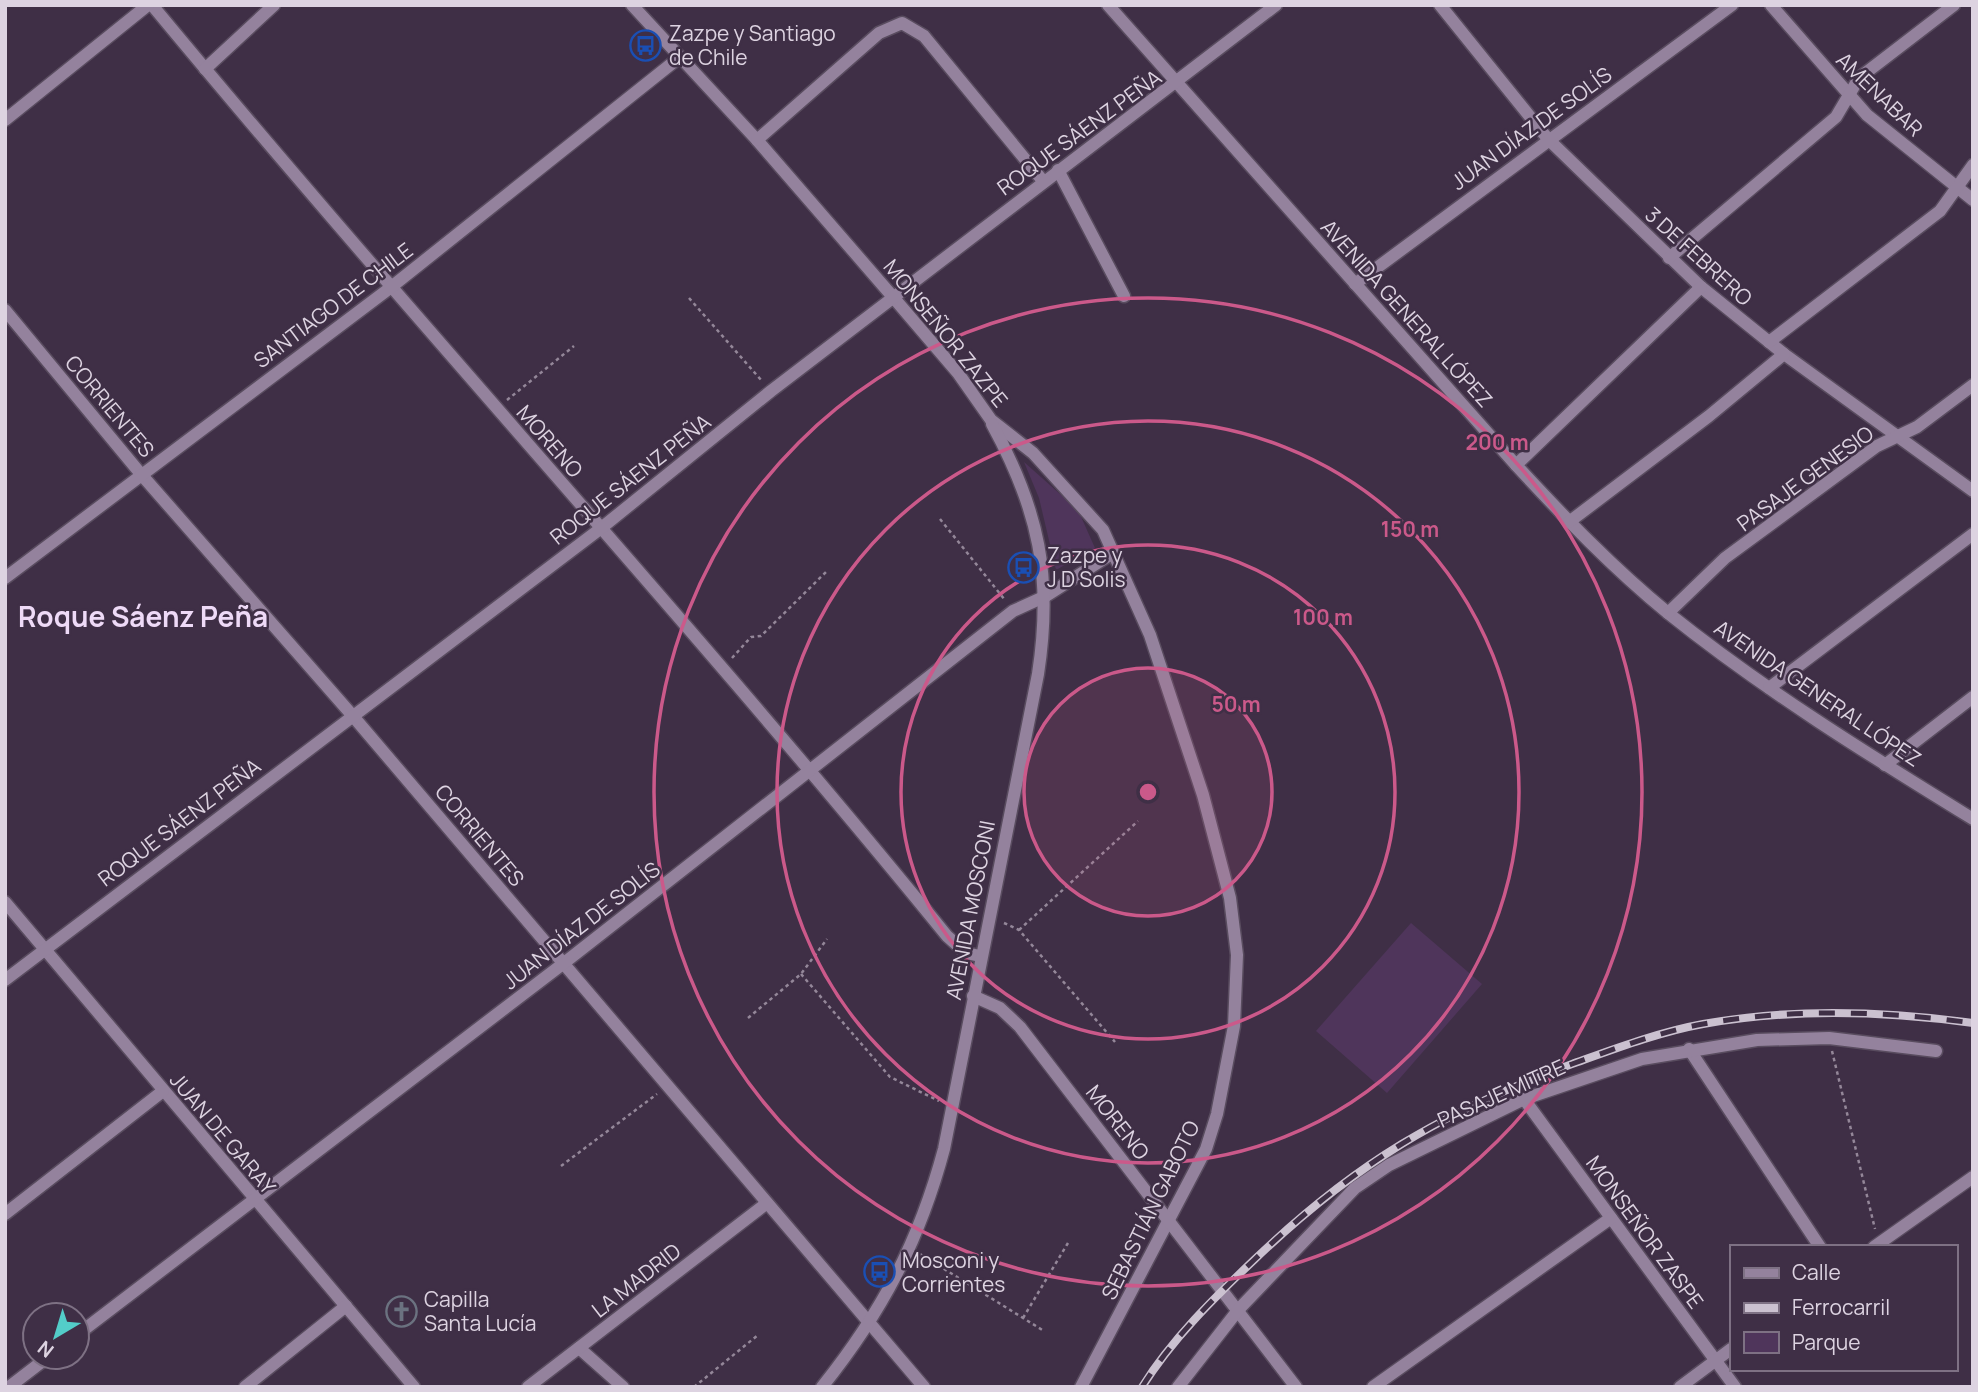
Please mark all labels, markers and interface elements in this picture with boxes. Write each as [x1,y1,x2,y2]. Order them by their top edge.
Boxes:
place label: Zazpe y Santiago de Chile [669,19,836,71]
bus stop icon: Zazpe y Santiago de Chile [629,28,663,62]
street label: AMENABAR [1831,46,1929,142]
street label: JUAN DÍAZ DE SOLÍS [1445,60,1617,196]
street label: ROQUE SÁENZ PEÑA [991,63,1167,201]
street label: 3 DE FEBRERO [1639,200,1759,312]
street label: AVENIDA GENERAL LÓPEZ [1315,213,1499,413]
street label: SANTIAGO DE CHILE [248,236,418,374]
street label: MONSEÑOR ZAZPE [878,253,1014,413]
street label: CORRIENTES [59,349,161,463]
street label: MORENO [511,399,589,483]
street label: ROQUE SÁENZ PEÑA [544,407,716,551]
street label: PASAJE GENESIO [1731,419,1879,537]
text: 200 m [1465,428,1529,456]
text: 150 m [1381,515,1439,543]
place label: Zazpe y J D Solis [1047,541,1125,593]
bus stop icon: Zazpe y J D Solis [1007,550,1041,584]
district label: Roque Sáenz Peña [18,597,268,635]
text: 100 m [1293,603,1353,631]
street label: AVENIDA GENERAL LÓPEZ [1709,613,1927,773]
text: 50 m [1211,690,1261,718]
street label: ROQUE SÁENZ PEÑA [92,752,266,892]
street label: CORRIENTES [429,778,531,892]
centre of rings [1136,780,1160,804]
street label: AVENIDA MOSCONI [939,818,1001,1002]
street label: JUAN DÍAZ DE SOLÍS [497,855,665,995]
street label: PASAJE MITRE [1433,1052,1569,1134]
street label: JUAN DE GARAY [164,1066,282,1200]
street label: MORENO [1080,1079,1156,1165]
street label: SEBASTIÁN GABOTO [1094,1116,1206,1304]
street label: MONSEÑOR ZASPE [1580,1150,1710,1314]
street label: LA MADRID [586,1236,686,1324]
legend [1730,1245,1957,1371]
place label: Mosconi y Corrientes [902,1246,1005,1298]
bus stop icon: Mosconi y Corrientes [862,1255,896,1289]
text: Calle [1792,1258,1841,1286]
place label: Capilla Santa Lucía [424,1285,536,1337]
text: Ferrocarril [1792,1293,1890,1321]
church icon: Capilla Santa Lucía [384,1294,418,1328]
north arrow [21,1301,91,1371]
text: Parque [1792,1328,1861,1356]
text: N [32,1335,59,1364]

